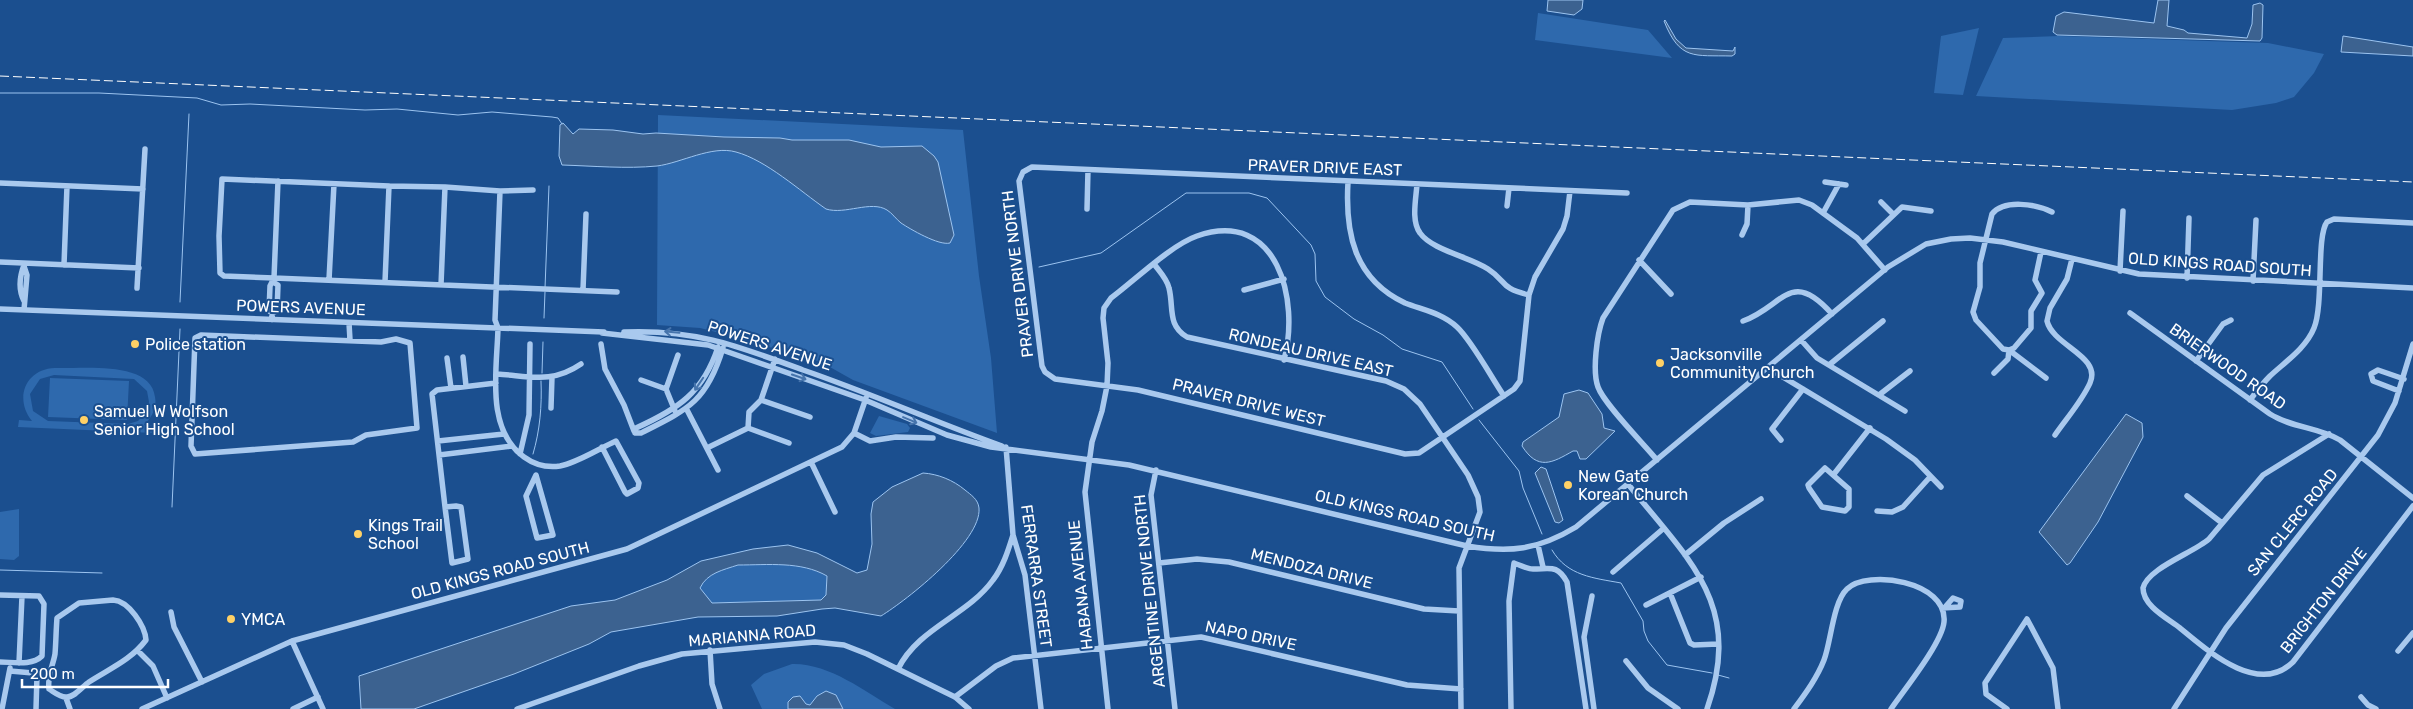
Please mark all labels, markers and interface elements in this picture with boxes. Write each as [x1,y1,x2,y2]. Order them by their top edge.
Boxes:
street label: PRAVER DRIVE EAST [1247,155,1403,180]
street label: PRAVER DRIVE NORTH [998,189,1037,359]
street label: OLD KINGS ROAD SOUTH [2127,249,2312,280]
street label: POWERS AVENUE [236,296,366,319]
street label: POWERS AVENUE [705,316,834,375]
street label: BRIERWOOD ROAD [2166,319,2290,414]
street label: RONDEAU DRIVE EAST [1227,324,1395,381]
one-way arrow [664,327,680,337]
place label: Police station [145,335,246,354]
marker: Police station [129,338,141,350]
place label: Jacksonville Community Church [1670,345,1815,382]
marker: Jacksonville Community Church [1654,357,1666,369]
one-way arrow [791,373,806,382]
street label: PRAVER DRIVE WEST [1171,374,1327,431]
one-way arrow [694,377,704,391]
place label: Samuel W Wolfson Senior High School [94,402,235,439]
marker: Samuel W Wolfson Senior High School [78,414,90,426]
one-way arrow [902,415,917,425]
street label: SAN CLERC ROAD [2243,465,2342,580]
place label: New Gate Korean Church [1578,467,1688,504]
marker: New Gate Korean Church [1562,479,1574,491]
street label: OLD KINGS ROAD SOUTH [1313,486,1497,545]
street label: ARGENTINE DRIVE NORTH [1130,493,1169,689]
street label: FERRARRA STREET [1017,503,1056,649]
place label: Kings Trail School [368,516,443,553]
street label: HABANA AVENUE [1064,519,1097,651]
marker: Kings Trail School [352,528,364,540]
street label: OLD KINGS ROAD SOUTH [409,537,592,603]
street label: MENDOZA DRIVE [1249,544,1375,593]
street label: BRIGHTON DRIVE [2276,544,2371,657]
place label: YMCA [241,610,286,629]
marker: YMCA [225,613,237,625]
street label: NAPO DRIVE [1203,617,1298,654]
street label: MARIANNA ROAD [687,620,817,651]
scale bar [22,656,169,688]
text: 200 m [30,665,75,683]

